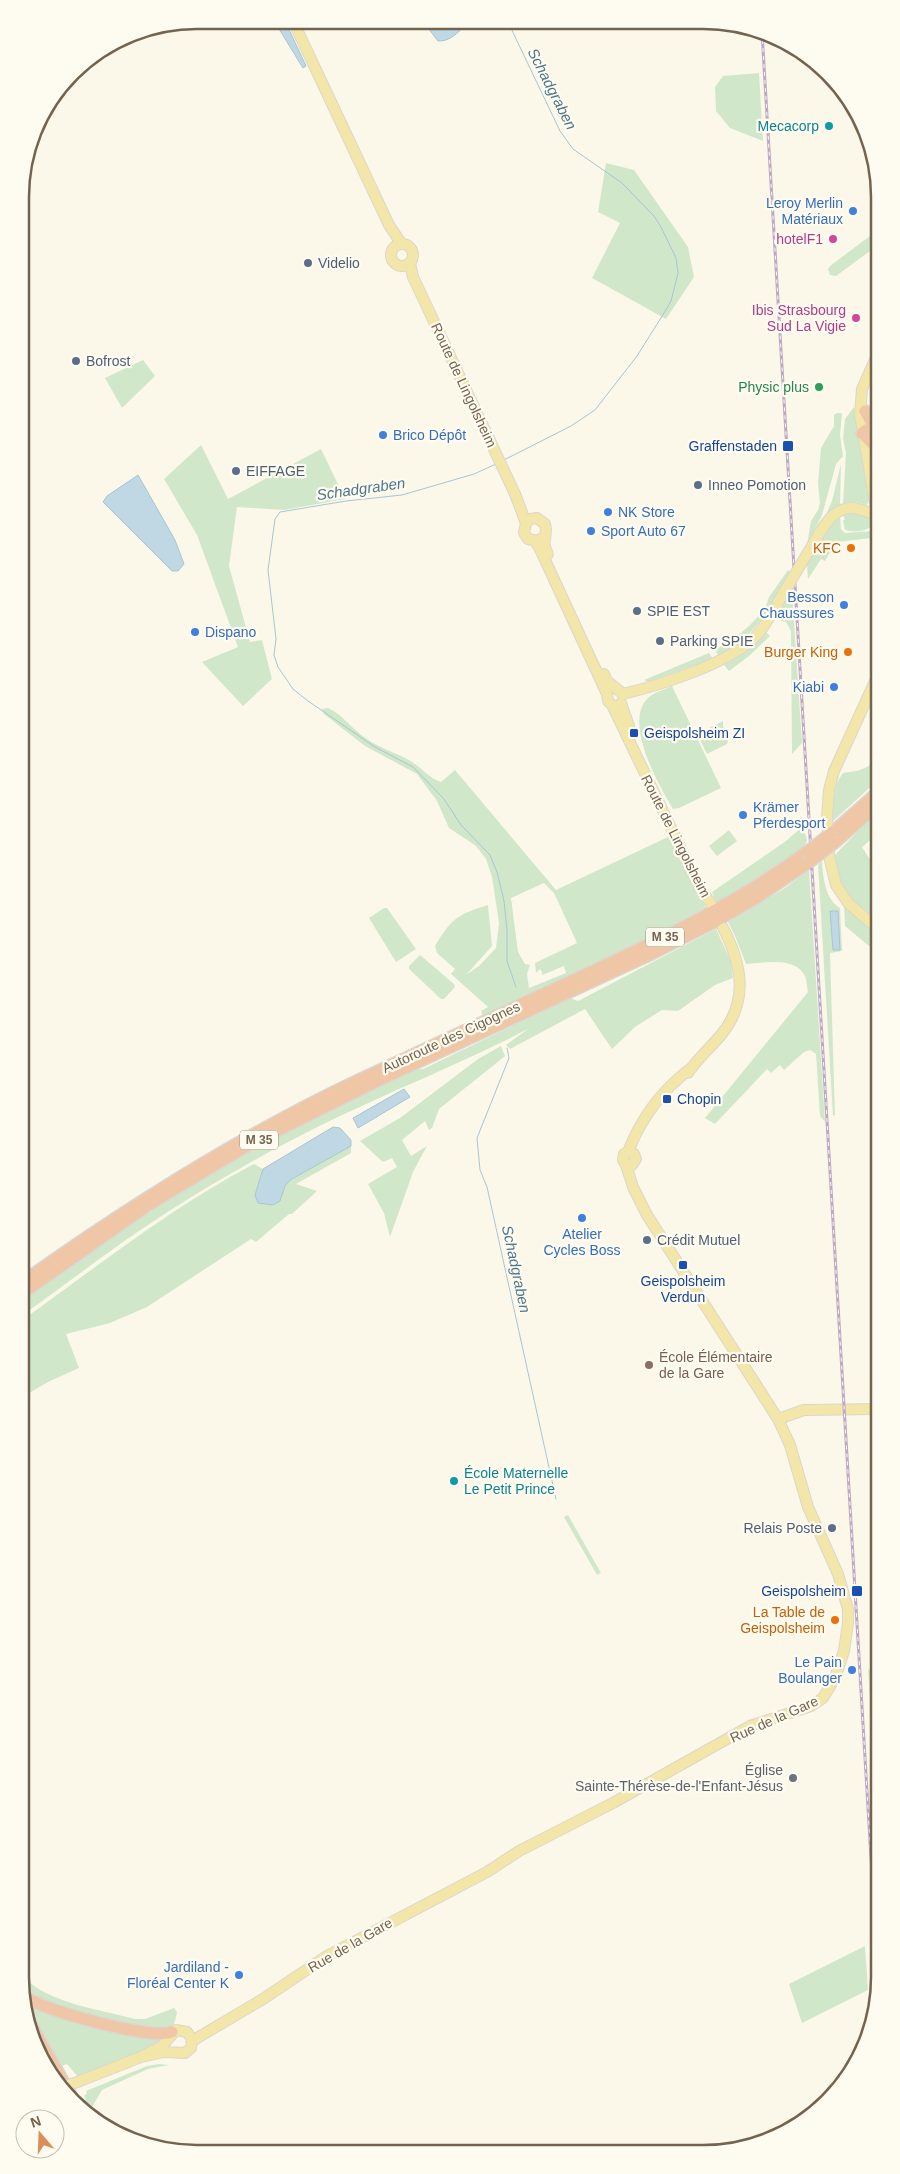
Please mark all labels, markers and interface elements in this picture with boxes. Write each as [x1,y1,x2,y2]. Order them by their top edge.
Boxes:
water label: Schadgraben [525,45,580,132]
place label: Mecacorp [758,118,819,134]
marker: Mecacorp [823,120,835,132]
place label: Leroy Merlin Matériaux [766,195,843,227]
marker: Leroy Merlin Matériaux [847,205,859,217]
place label: hotelF1 [776,231,823,247]
marker: hotelF1 [827,233,839,245]
place label: Videlio [318,255,360,271]
marker: Videlio [302,257,314,269]
place label: Ibis Strasbourg Sud La Vigie [752,302,846,334]
marker: Ibis Strasbourg Sud La Vigie [850,312,862,324]
street label: Route de Lingolsheim [428,320,500,450]
place label: Bofrost [86,353,130,369]
marker: Bofrost [70,355,82,367]
place label: Physic plus [738,379,809,395]
marker: Physic plus [813,381,825,393]
place label: Brico Dépôt [393,427,466,443]
marker: Brico Dépôt [377,429,389,441]
place label: Graffenstaden [689,438,777,454]
marker: Graffenstaden [781,439,795,453]
place label: EIFFAGE [246,463,305,479]
marker: EIFFAGE [230,465,242,477]
water label: Schadgraben [316,474,406,503]
place label: Inneo Pomotion [708,477,806,493]
marker: Inneo Pomotion [692,479,704,491]
place label: NK Store [618,504,675,520]
marker: NK Store [602,506,614,518]
place label: Sport Auto 67 [601,523,686,539]
marker: Sport Auto 67 [585,525,597,537]
place label: KFC [813,540,841,556]
marker: KFC [845,542,857,554]
place label: Besson Chaussures [759,589,834,621]
marker: Besson Chaussures [838,599,850,611]
place label: SPIE EST [647,603,710,619]
marker: SPIE EST [631,605,643,617]
place label: Dispano [205,624,257,640]
marker: Dispano [189,626,201,638]
place label: Parking SPIE [670,633,753,649]
marker: Parking SPIE [654,635,666,647]
place label: Burger King [764,644,838,660]
marker: Burger King [842,646,854,658]
place label: Kiabi [793,679,824,695]
marker: Kiabi [828,681,840,693]
place label: Geispolsheim ZI [644,725,745,741]
marker: Geispolsheim ZI [628,727,640,739]
street label: Route de Lingolsheim [638,772,714,900]
place label: Krämer Pferdesport [753,799,825,831]
marker: Krämer Pferdesport [737,809,749,821]
road number: M 35 [646,928,684,946]
street label: Autoroute des Cigognes [380,998,522,1076]
place label: Chopin [677,1091,721,1107]
marker: Chopin [661,1093,673,1105]
road number: M 35 [240,1130,278,1150]
marker: Atelier Cycles Boss [576,1212,588,1224]
water label: Schadgraben [499,1223,534,1314]
place label: Atelier Cycles Boss [543,1226,621,1258]
place label: Crédit Mutuel [657,1232,740,1248]
marker: Crédit Mutuel [641,1234,653,1246]
marker: Geispolsheim Verdun [677,1259,689,1271]
place label: Geispolsheim Verdun [641,1273,725,1305]
place label: École Élémentaire de la Gare [659,1349,773,1381]
marker: École Élémentaire de la Gare [643,1359,655,1371]
place label: École Maternelle Le Petit Prince [464,1465,568,1497]
marker: École Maternelle Le Petit Prince [448,1475,460,1487]
place label: Relais Poste [743,1520,822,1536]
marker: Relais Poste [826,1522,838,1534]
place label: Geispolsheim [761,1583,846,1599]
marker: Geispolsheim [850,1584,864,1598]
place label: La Table de Geispolsheim [740,1604,825,1636]
marker: La Table de Geispolsheim [829,1614,841,1626]
place label: Le Pain Boulanger [778,1654,842,1686]
marker: Le Pain Boulanger [846,1664,858,1676]
street label: Rue de la Gare [727,1692,821,1746]
place label: Église Sainte-Thérèse-de-l'Enfant-Jésus [575,1762,783,1794]
marker: Église Sainte-Thérèse-de-l'Enfant-Jésus [787,1772,799,1784]
street label: Rue de la Gare [305,1914,395,1976]
place label: Jardiland - Floréal Center K [127,1959,230,1991]
marker: Jardiland - Floréal Center K [233,1969,245,1981]
north arrow [15,2109,65,2159]
text: N [28,2112,43,2131]

